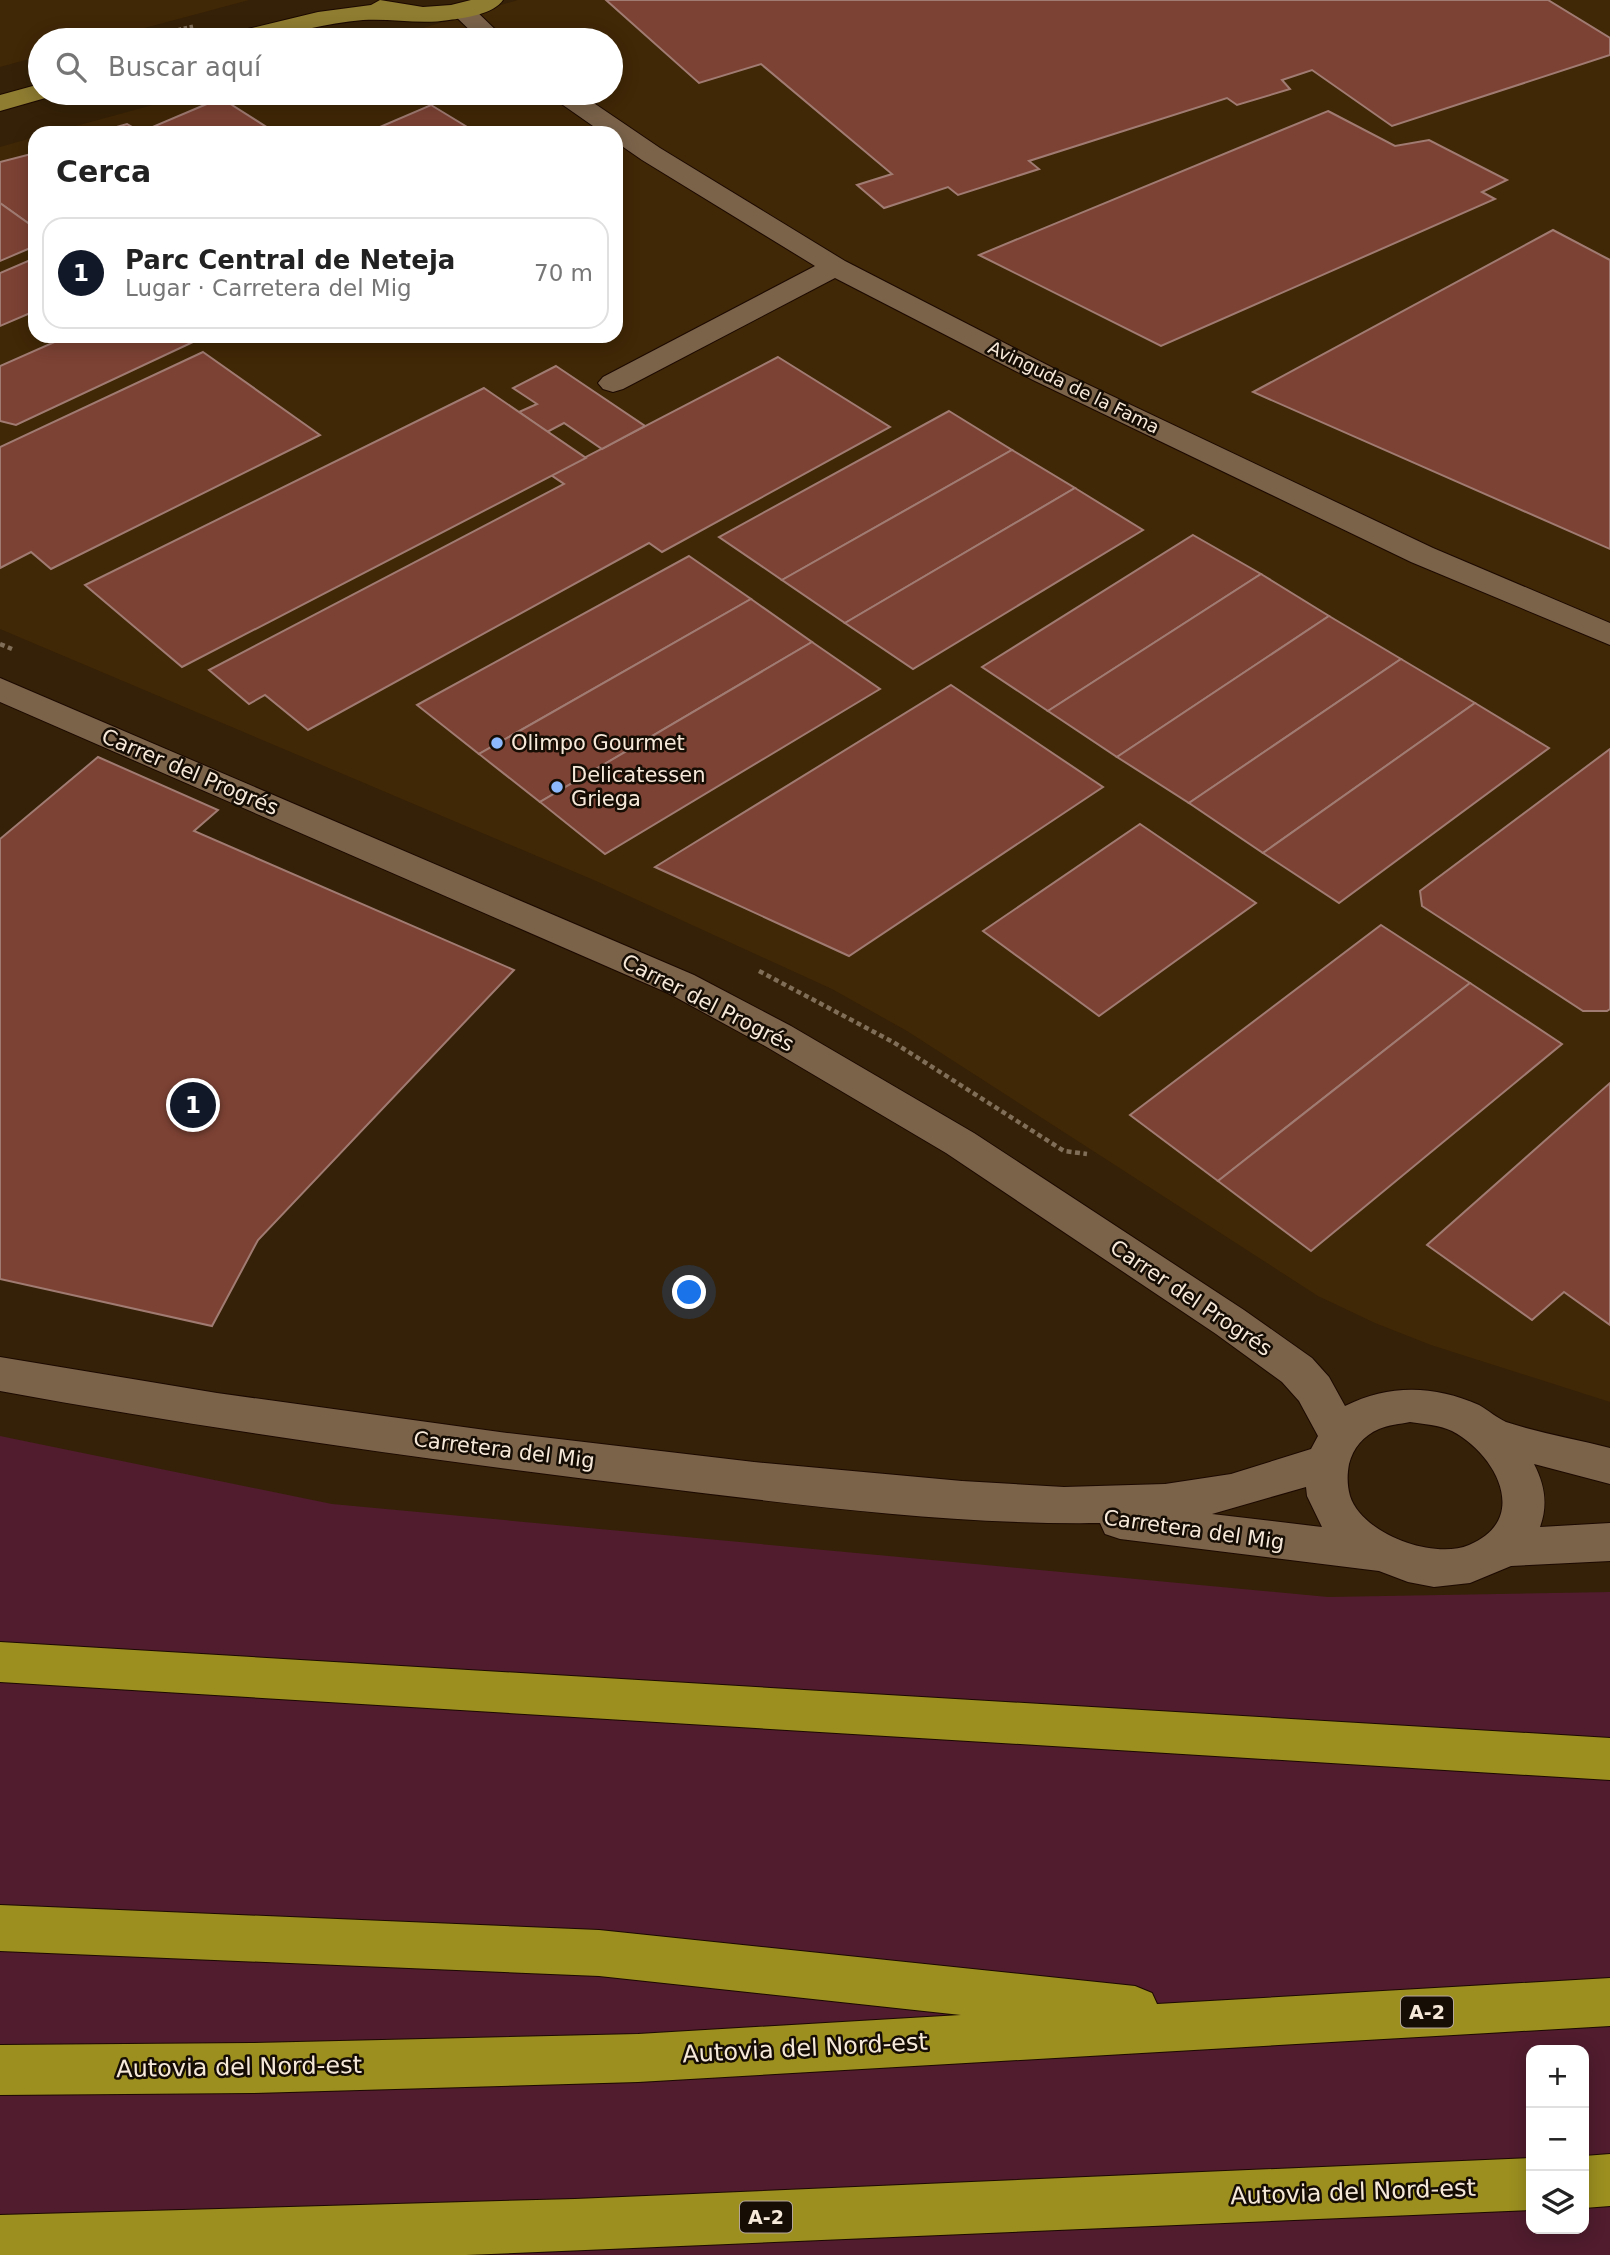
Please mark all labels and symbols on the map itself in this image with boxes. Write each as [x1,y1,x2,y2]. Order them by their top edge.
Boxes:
street label: Avinguda de la Fama [985,336,1163,438]
street label: Carrer del Progrés [98,724,282,820]
place label: Olimpo Gourmet [511,731,685,755]
marker: Olimpo Gourmet [489,735,505,751]
place label: Delicatessen Griega [571,763,705,811]
marker: Delicatessen Griega [549,779,565,795]
street label: Carrer del Progrés [618,949,798,1057]
pin: 1 [170,1079,216,1131]
street label: Carrer del Progrés [1106,1235,1276,1361]
your location [672,1275,706,1309]
street label: Carretera del Mig [412,1427,596,1473]
street label: Carretera del Mig [1102,1505,1286,1555]
road number: A-2 [1401,1996,1453,2028]
street label: Autovia del Nord-est [681,2028,929,2068]
street label: Autovia del Nord-est [116,2051,362,2083]
street label: Autovia del Nord-est [1230,2174,1476,2210]
road number: A-2 [740,2202,792,2232]

